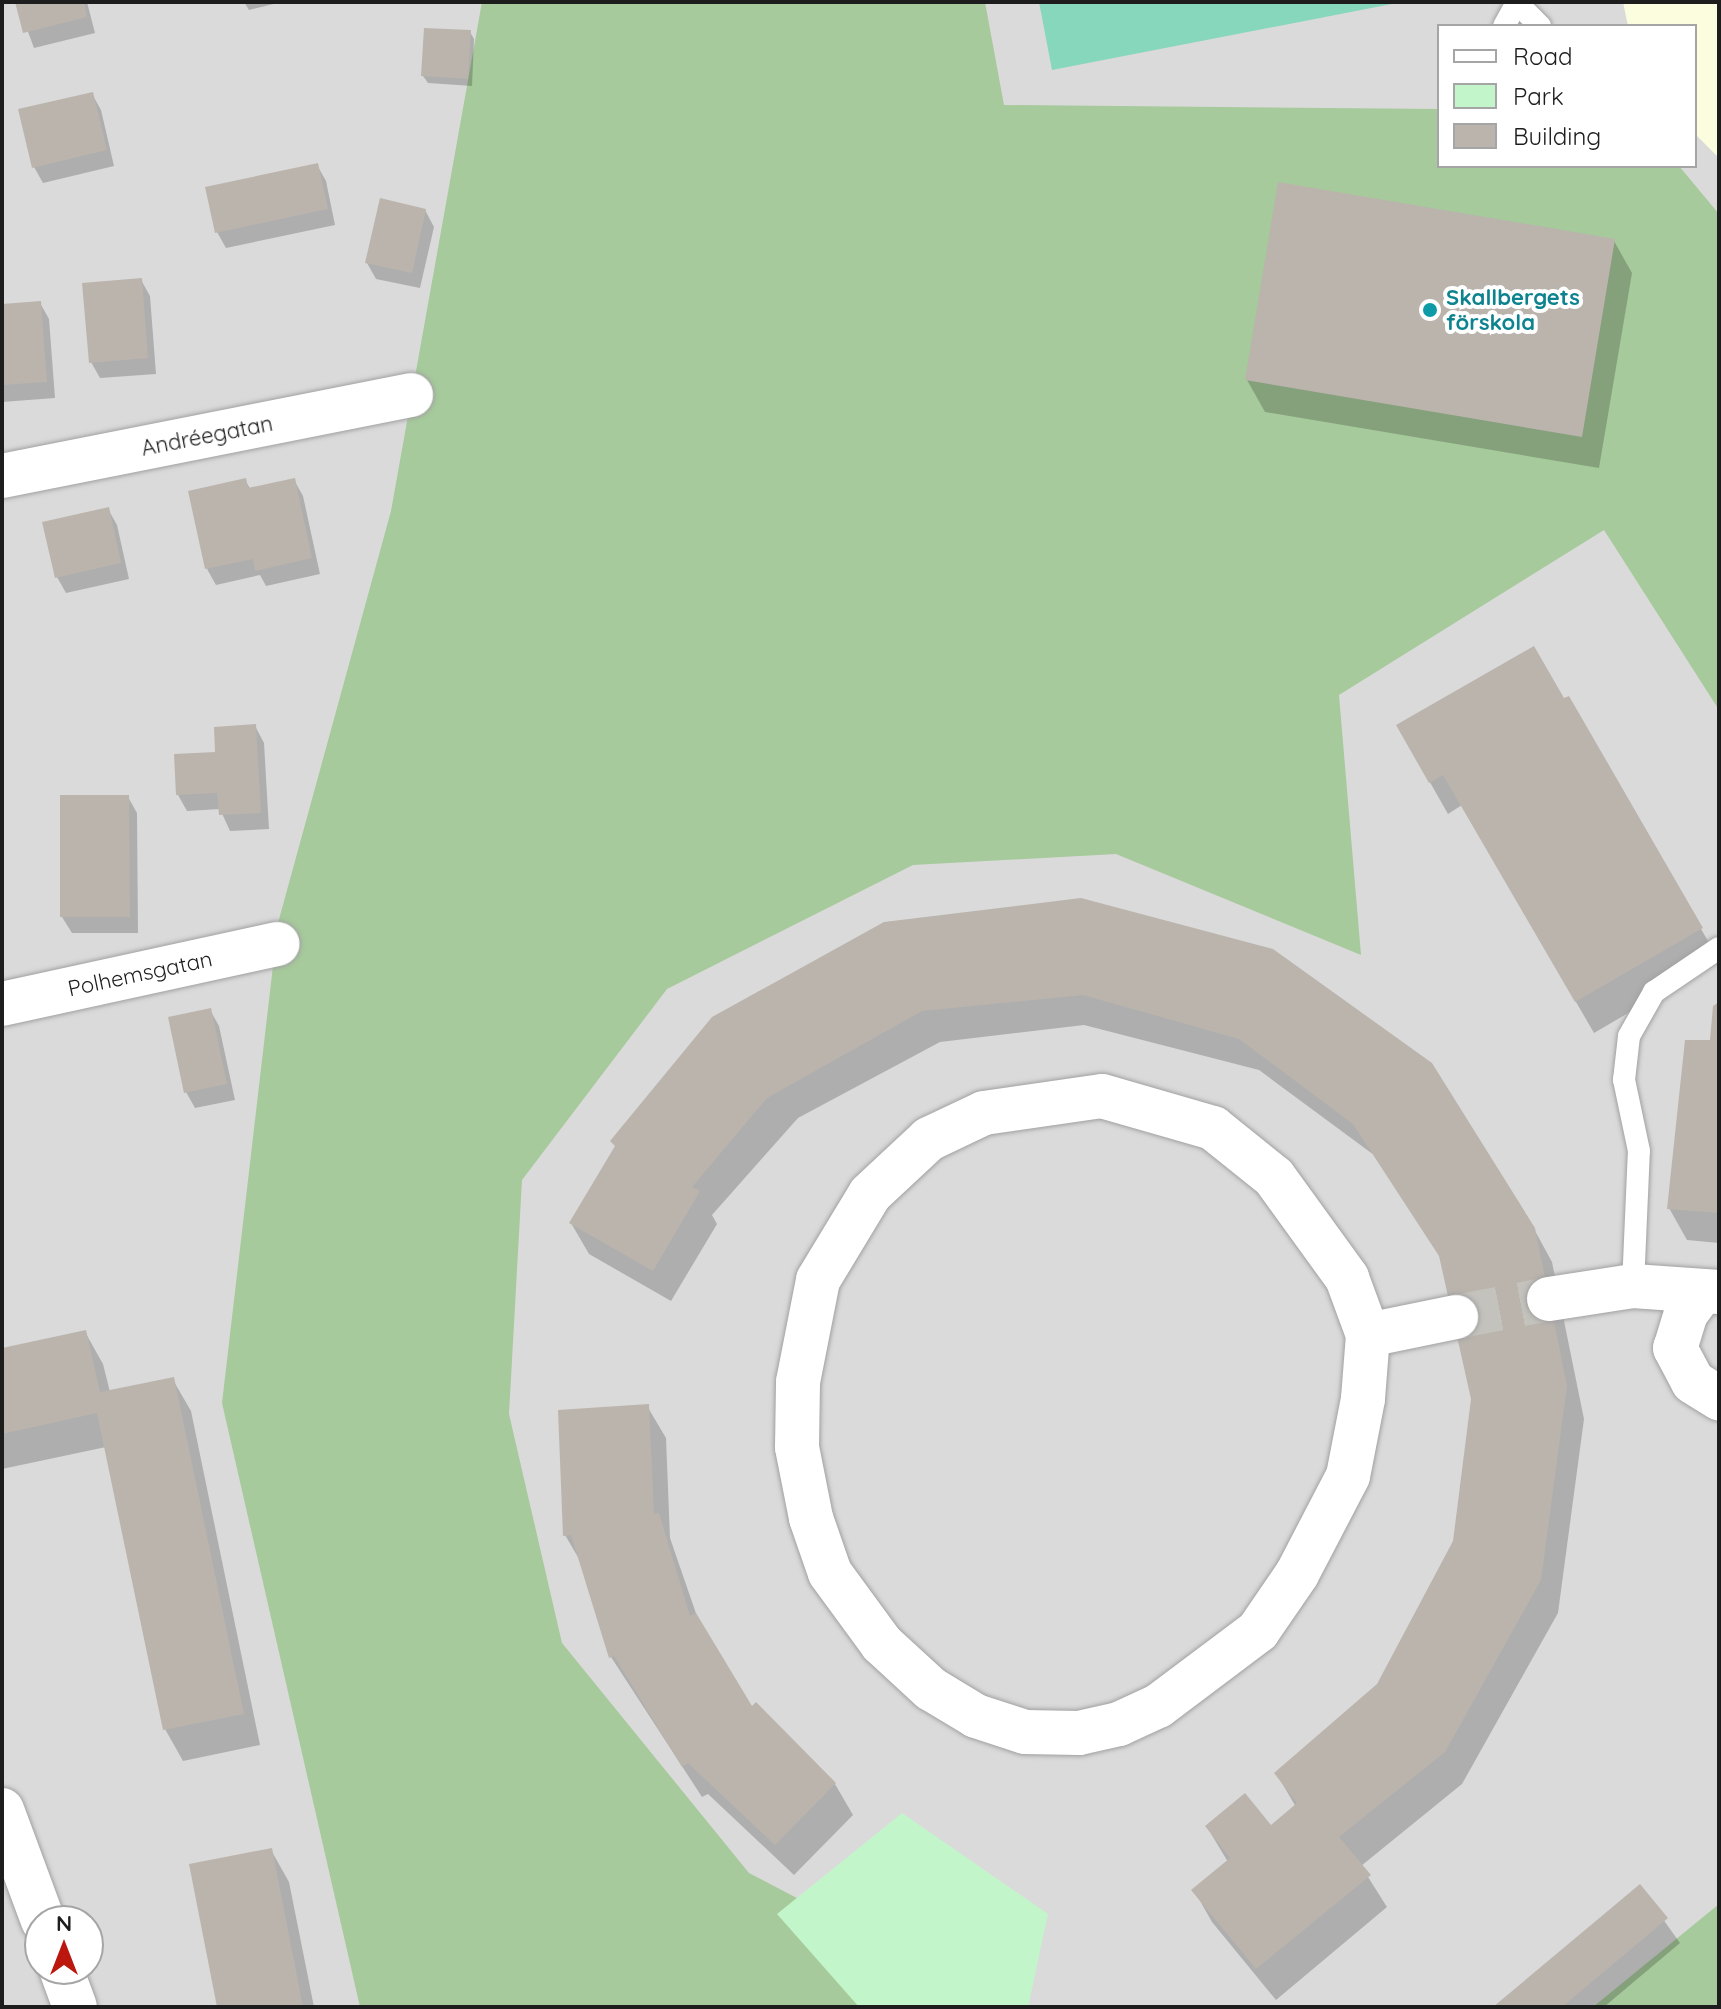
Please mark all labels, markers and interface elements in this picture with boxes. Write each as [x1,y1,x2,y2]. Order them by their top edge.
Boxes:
legend [1437,24,1697,168]
text: Road [1513,41,1573,71]
text: Park [1513,81,1564,111]
text: Building [1513,121,1601,151]
place label: Skallbergets förskola [1446,284,1580,336]
marker: Skallbergets förskola [1421,301,1439,319]
street label: Andréegatan [139,410,275,462]
street label: Polhemsgatan [65,946,215,1002]
north arrow [24,1905,104,1985]
text: N [56,1909,72,1937]

